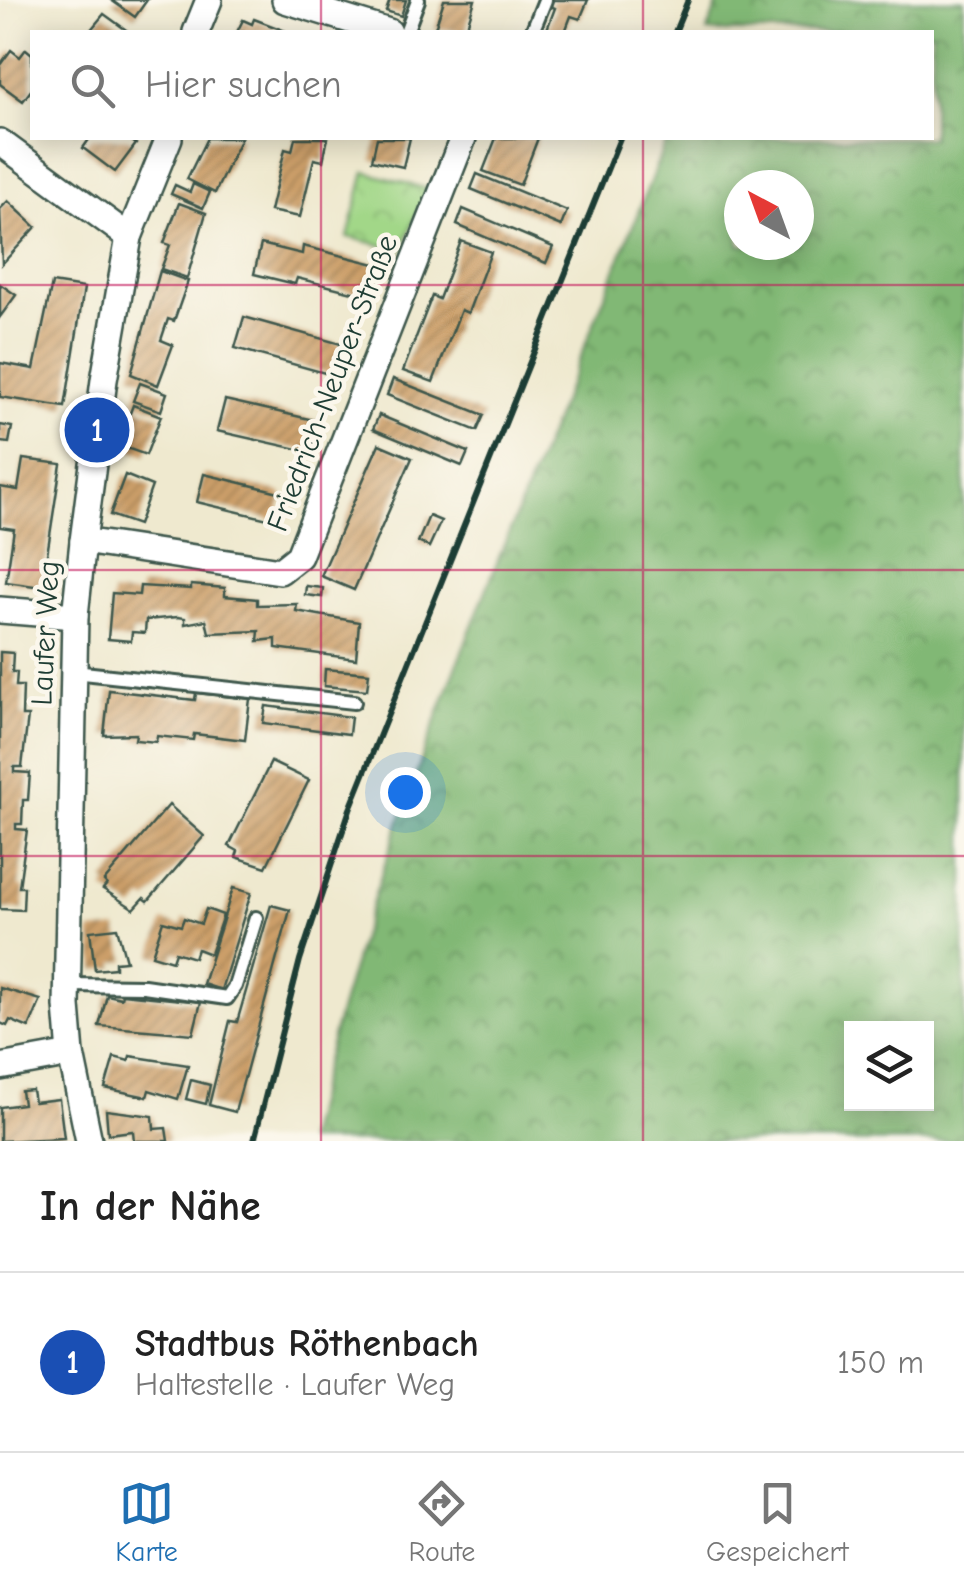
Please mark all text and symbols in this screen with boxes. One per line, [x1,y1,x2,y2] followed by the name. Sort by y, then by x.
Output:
[30,30,934,140] search box
[65,58,120,113] icon: search
[145,63,342,107] text: Hier suchen
[724,170,814,260] north arrow
[260,230,405,536] street label: Friedrich-Neuper-Straße
[64,392,130,468] pin: 1
[24,560,67,706] street label: Laufer Weg
[380,767,431,818] your location
[844,1021,934,1111] map controls
[844,1021,934,1111] button: layers
[40,1182,261,1231] text: In der Nähe
[135,1322,479,1366] text: Stadtbus Röthenbach
[66,1344,79,1381] text: 1
[837,1344,924,1381] text: 150 m
[135,1366,455,1403] text: Haltestelle · Laufer Weg
[115,1476,178,1568] tab: Karte
[409,1476,475,1568] tab: Route
[706,1476,849,1568] tab: Gespeichert

